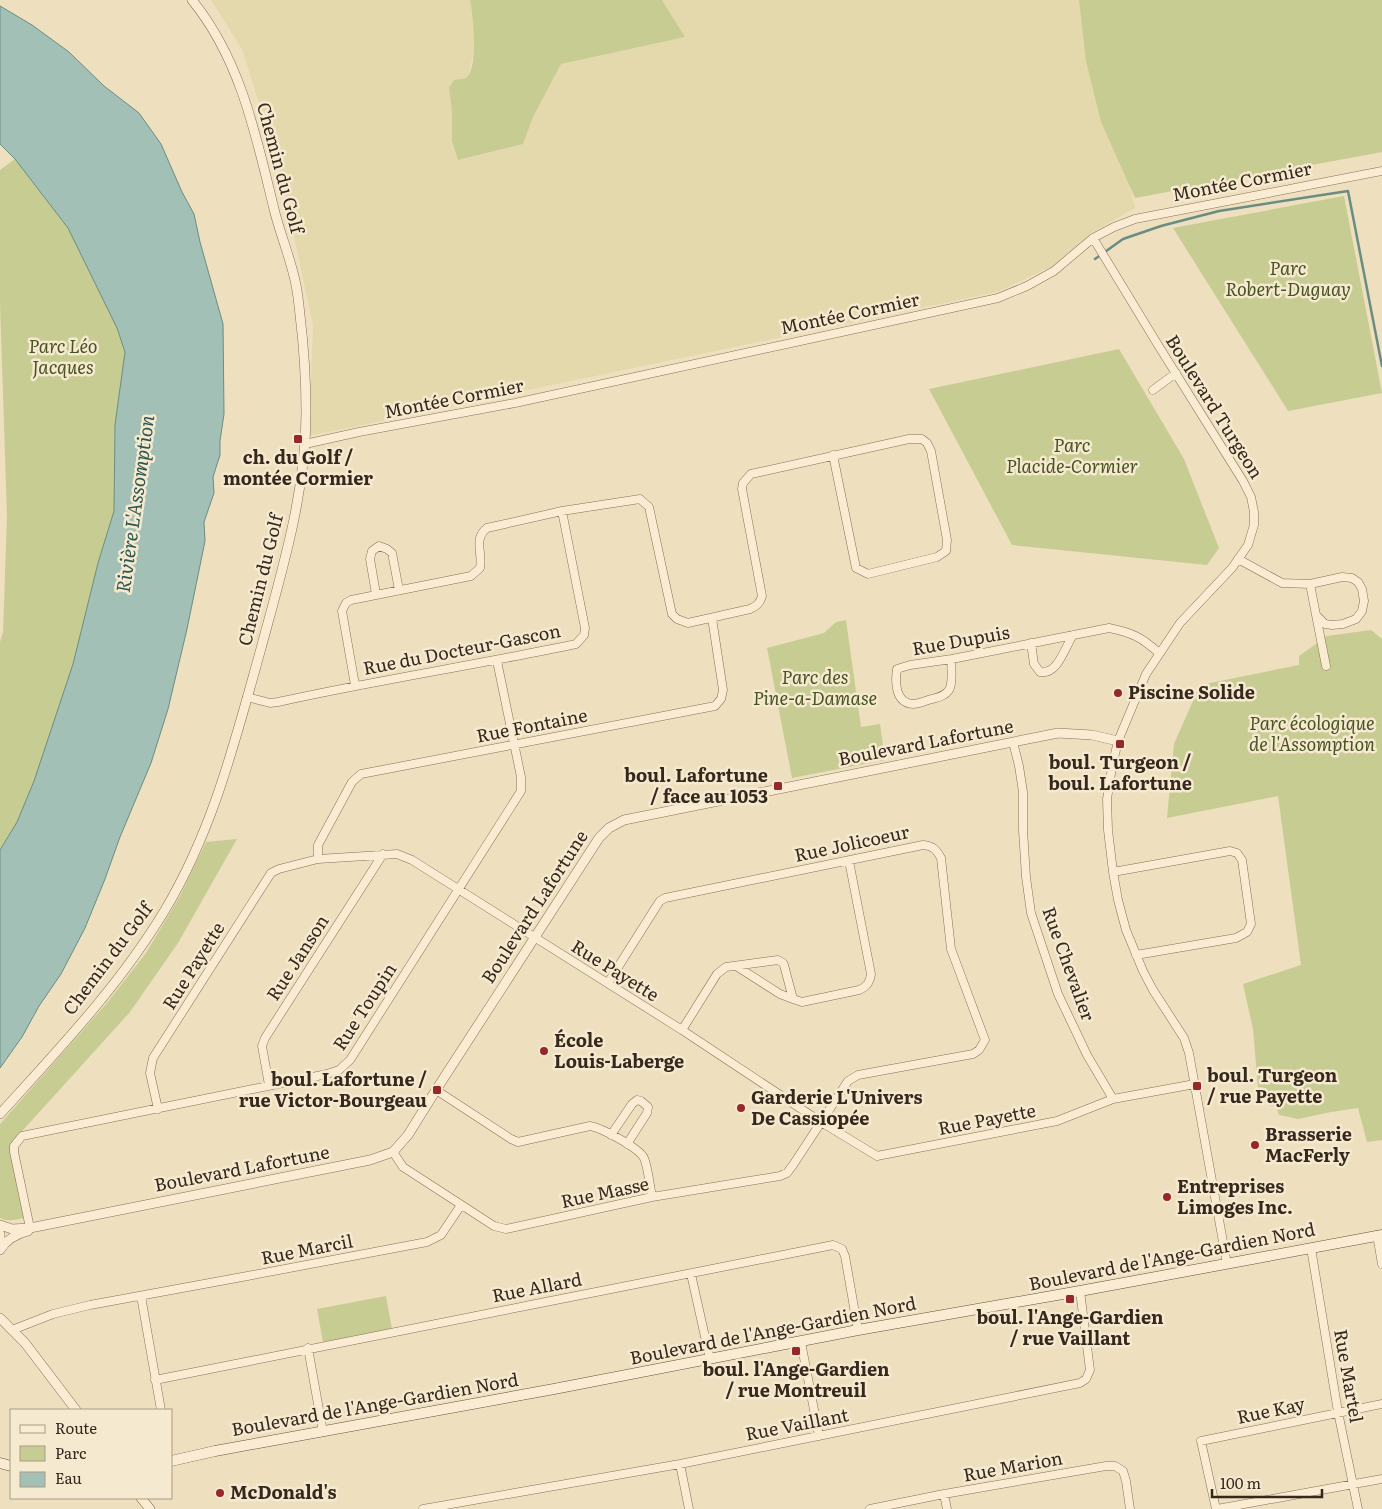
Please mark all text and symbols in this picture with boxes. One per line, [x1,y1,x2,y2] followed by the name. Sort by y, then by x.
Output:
[251,99,312,238] street label: Chemin du Golf
[1170,154,1314,207] street label: Montée Cormier
[1225,254,1351,302] park label: Parc Robert-Duguay
[778,285,922,340] street label: Montée Cormier
[1160,329,1271,484] street label: Boulevard Turgeon
[28,332,98,380] park label: Parc Léo Jacques
[382,371,526,424] street label: Montée Cormier
[108,413,160,594] water label: Rivière L'Assomption
[1006,431,1138,479] park label: Parc Placide-Cormier
[292,433,304,445] marker: ch. du Golf / montée Cormier
[223,443,373,491] place label: ch. du Golf / montée Cormier
[230,509,289,648] street label: Chemin du Golf
[361,616,563,681] street label: Rue du Docteur-Gascon
[910,618,1012,661] street label: Rue Dupuis
[753,663,877,711] park label: Parc des Pine-a-Damase
[1128,678,1255,705] place label: Piscine Solide
[1112,687,1124,699] marker: Piscine Solide
[474,701,590,749] street label: Rue Fontaine
[1249,709,1375,757] park label: Parc écologique de l'Assomption
[836,711,1016,772] street label: Boulevard Lafortune
[1114,738,1126,750] marker: boul. Turgeon / boul. Lafortune
[1048,748,1192,796] place label: boul. Turgeon / boul. Lafortune
[624,761,768,809] place label: boul. Lafortune / face au 1053
[772,780,784,792] marker: boul. Lafortune / face au 1053
[792,817,912,868] street label: Rue Jolicoeur
[474,824,594,988] street label: Boulevard Lafortune
[55,894,159,1020] street label: Chemin du Golf
[1036,903,1103,1025] street label: Rue Chevalier
[259,909,335,1005] street label: Rue Janson
[155,916,230,1014] street label: Rue Payette
[567,932,665,1007] street label: Rue Payette
[325,957,402,1055] street label: Rue Toupin
[554,1026,684,1074] place label: École Louis-Laberge
[538,1045,550,1057] marker: École Louis-Laberge
[1207,1061,1338,1109] place label: boul. Turgeon / rue Payette
[239,1065,427,1113] place label: boul. Lafortune / rue Victor-Bourgeau
[1191,1080,1203,1092] marker: boul. Turgeon / rue Payette
[751,1083,922,1131] place label: Garderie L'Univers De Cassiopée
[431,1084,443,1096] marker: boul. Lafortune / rue Victor-Bourgeau
[936,1096,1038,1141] street label: Rue Payette
[735,1102,747,1114] marker: Garderie L'Univers De Cassiopée
[1265,1120,1352,1168] place label: Brasserie MacFerly
[152,1137,332,1198] street label: Boulevard Lafortune
[1249,1139,1261,1151] marker: Brasserie MacFerly
[558,1169,651,1214] street label: Rue Masse
[1177,1172,1293,1220] place label: Entreprises Limoges Inc.
[1161,1191,1173,1203] marker: Entreprises Limoges Inc.
[1026,1215,1317,1297] street label: Boulevard de l'Ange-Gardien Nord
[258,1226,355,1271] street label: Rue Marcil
[490,1265,584,1308] street label: Rue Allard
[627,1289,918,1371] street label: Boulevard de l'Ange-Gardien Nord
[1064,1293,1076,1305] marker: boul. l'Ange-Gardien / rue Vaillant
[976,1303,1164,1351] place label: boul. l'Ange-Gardien / rue Vaillant
[1328,1327,1371,1425] street label: Rue Martel
[790,1345,802,1357] marker: boul. l'Ange-Gardien / rue Montreuil
[702,1355,890,1403] place label: boul. l'Ange-Gardien / rue Montreuil
[229,1365,520,1442] street label: Boulevard de l'Ange-Gardien Nord
[1234,1389,1308,1430] street label: Rue Kay
[743,1400,851,1447] street label: Rue Vaillant
[10,1409,172,1499] legend
[55,1416,97,1439] text: Route
[55,1441,87,1464] text: Parc
[961,1443,1065,1488] street label: Rue Marion
[55,1466,82,1489] text: Eau
[1212,1466,1322,1498] scale bar
[1220,1471,1261,1494] text: 100 m
[230,1478,336,1505] place label: McDonald's
[214,1487,226,1499] marker: McDonald's

